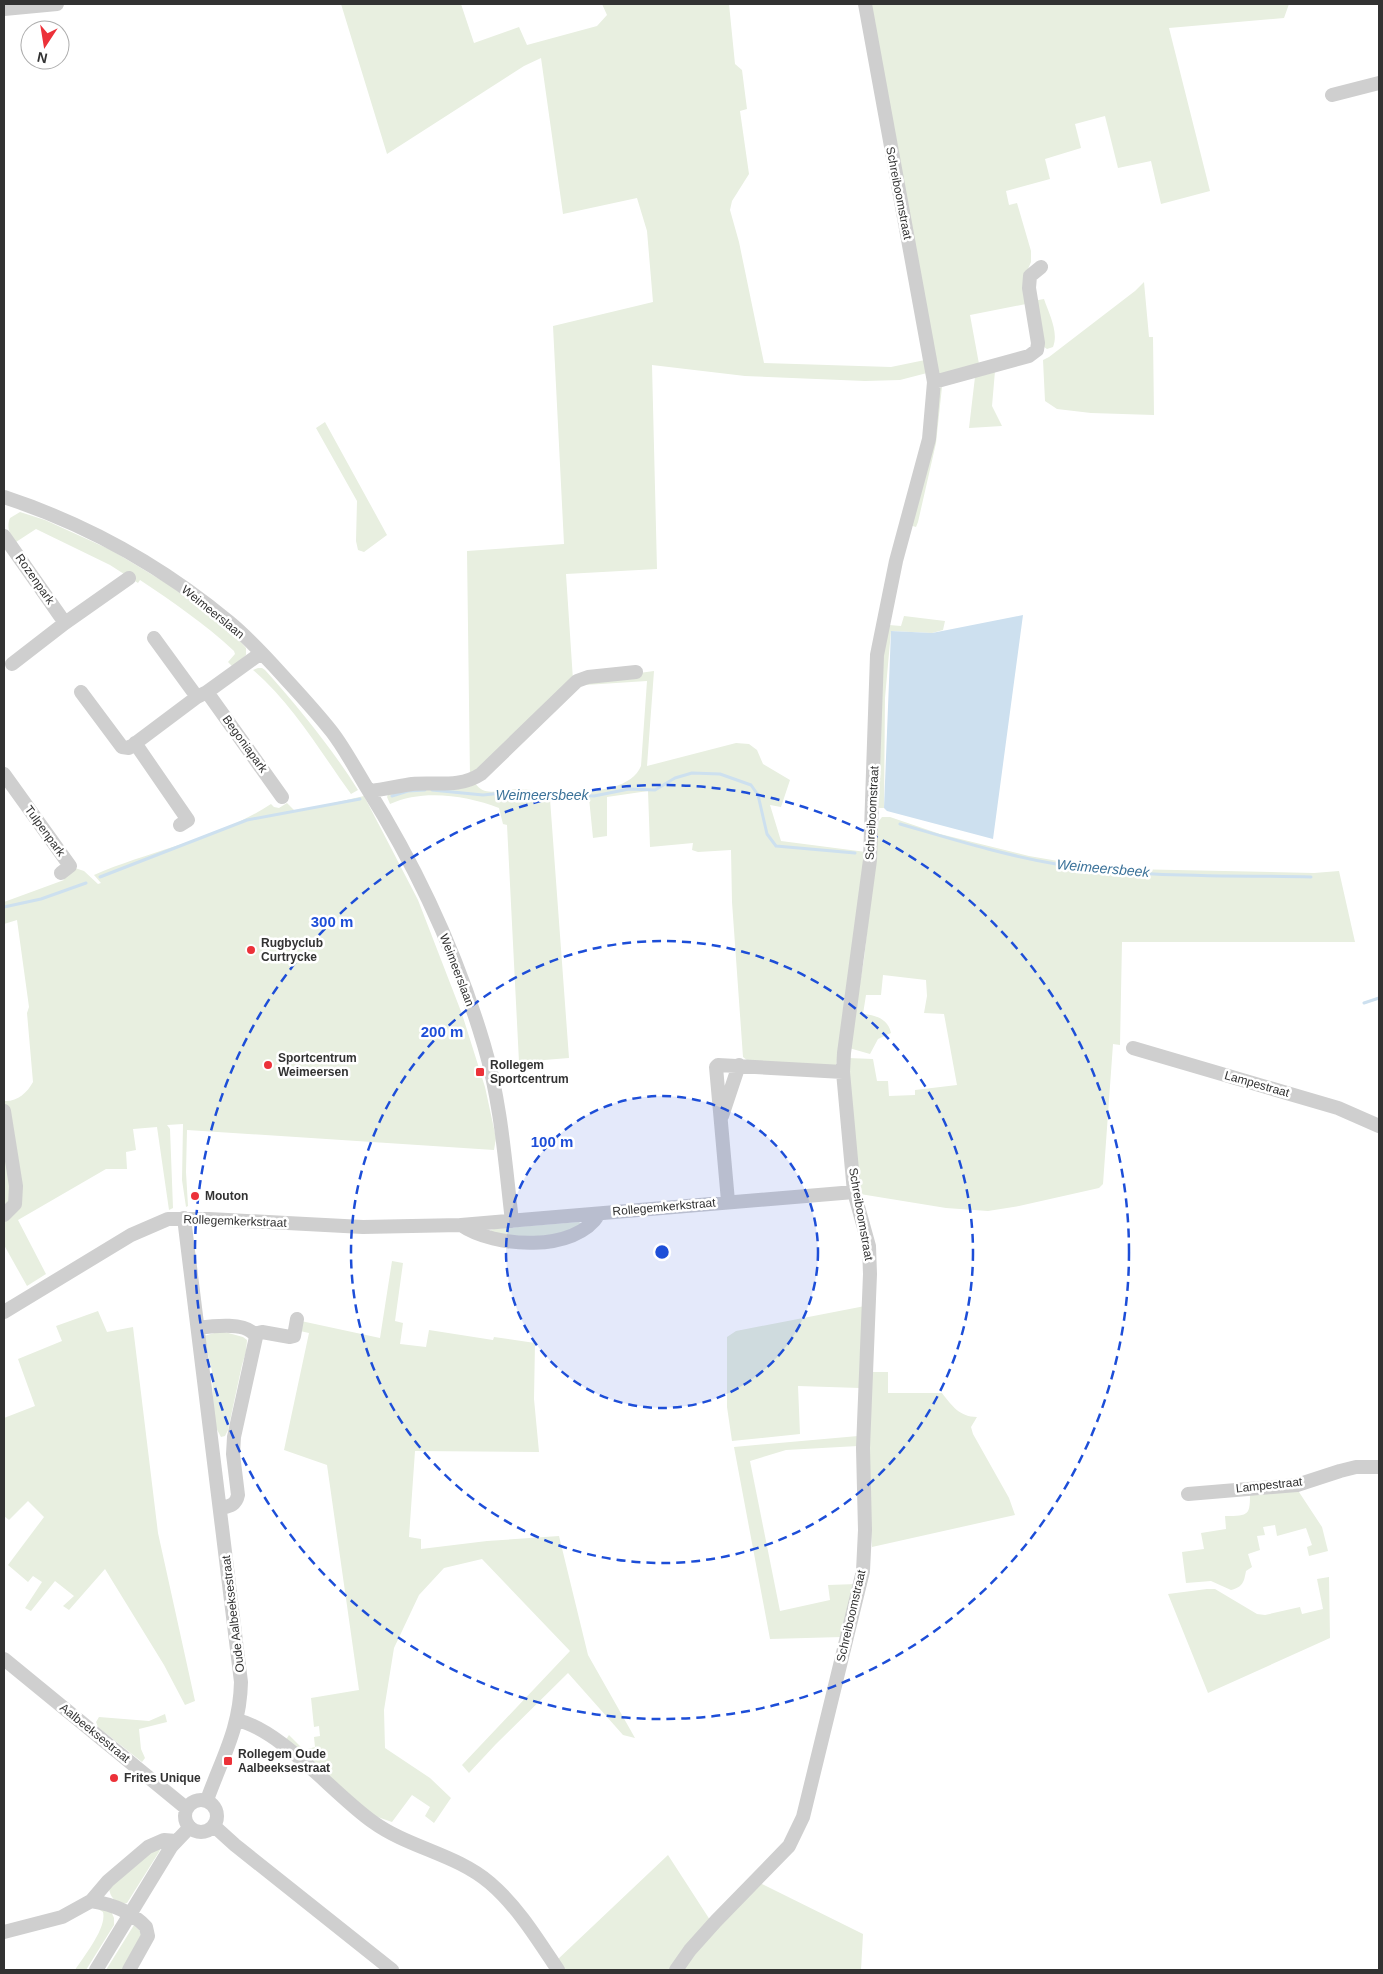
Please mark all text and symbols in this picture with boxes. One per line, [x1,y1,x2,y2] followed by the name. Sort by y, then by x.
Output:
[20,20,70,70] north arrow
[36,49,49,67] text: N
[883,146,915,241] street label: Schreiboomstraat
[13,551,58,608] street label: Rozenpark
[179,582,247,642] street label: Weimeerslaan
[220,713,271,776] street label: Begoniapark
[863,765,881,860] street label: Schreiboomstraat
[495,787,590,803] water label: Weimeersbeek
[22,803,69,860] street label: Tulpenpark
[1056,856,1151,880] water label: Weimeersbeek
[311,913,353,930] text: 300 m
[437,932,477,1008] street label: Weimeerslaan
[261,936,323,964] place label: Rugbyclub Curtrycke
[245,944,257,956] marker: Rugbyclub Curtrycke
[421,1023,463,1040] text: 200 m
[278,1051,357,1079] place label: Sportcentrum Weimeersen
[490,1058,569,1086] place label: Rollegem Sportcentrum
[262,1059,274,1071] marker: Sportcentrum Weimeersen
[474,1066,486,1078] marker: Rollegem Sportcentrum
[1223,1068,1292,1100] street label: Lampestraat
[531,1133,573,1150] text: 100 m
[846,1166,876,1262] street label: Schreiboomstraat
[205,1189,248,1203] place label: Mouton
[189,1190,201,1202] marker: Mouton
[612,1195,717,1218] street label: Rollegemkerkstraat
[183,1212,288,1230] street label: Rollegemkerkstraat
[653,1243,671,1261] centre of rings
[1235,1474,1304,1495] street label: Lampestraat
[219,1554,247,1673] street label: Oude Aalbeeksestraat
[834,1568,869,1663] street label: Schreiboomstraat
[57,1700,133,1766] street label: Aalbeeksestraat
[238,1747,330,1775] place label: Rollegem Oude Aalbeeksestraat
[222,1755,234,1767] marker: Rollegem Oude Aalbeeksestraat
[124,1771,201,1785] place label: Frites Unique
[108,1772,120,1784] marker: Frites Unique

